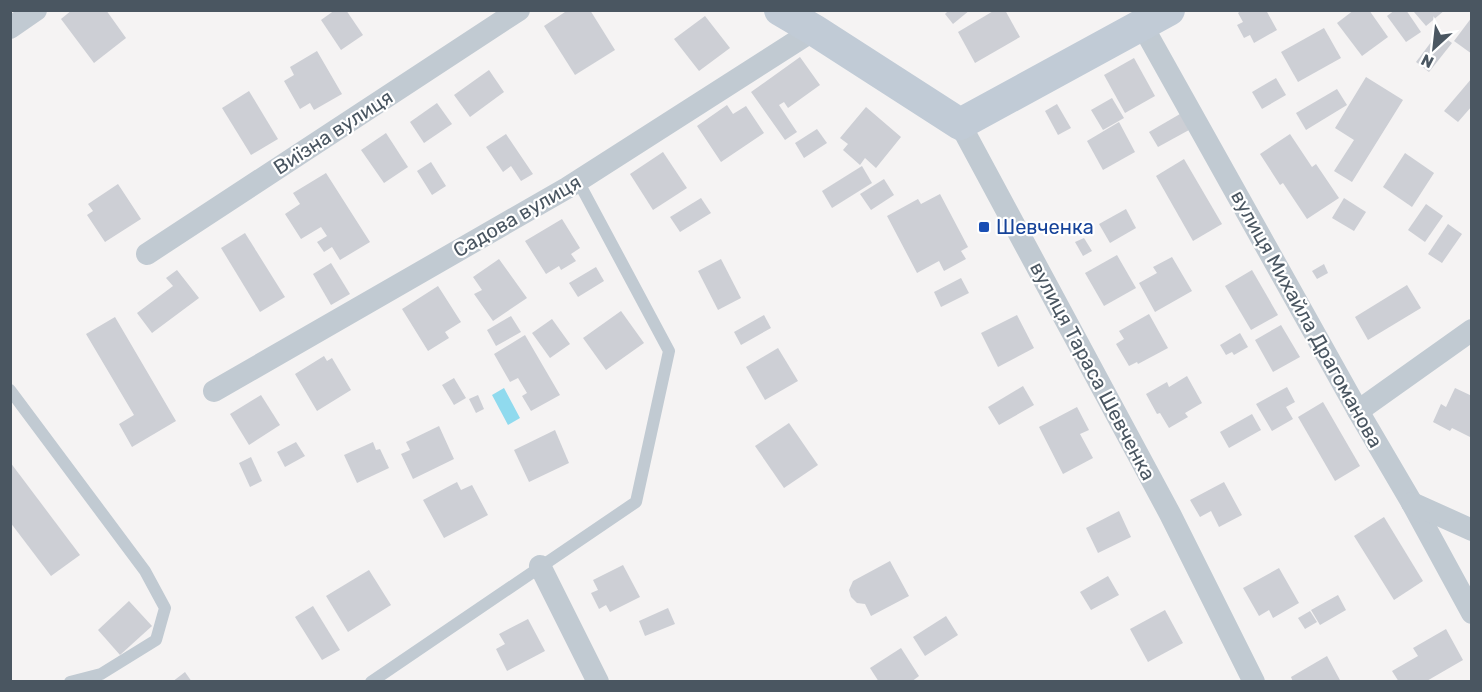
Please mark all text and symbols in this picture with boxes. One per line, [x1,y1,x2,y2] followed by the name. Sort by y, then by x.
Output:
[1404,18,1464,78] north arrow
[1418,50,1437,72] text: N
[269,85,397,179] street label: Виїзна вулиця
[449,170,585,262] street label: Садова вулиця
[1226,186,1388,452] street label: вулиця Михайла Драгоманова
[996,215,1094,239] place label: Шевченка
[977,220,991,234] marker: Шевченка
[1025,258,1161,484] street label: вулиця Тараса Шевченка

